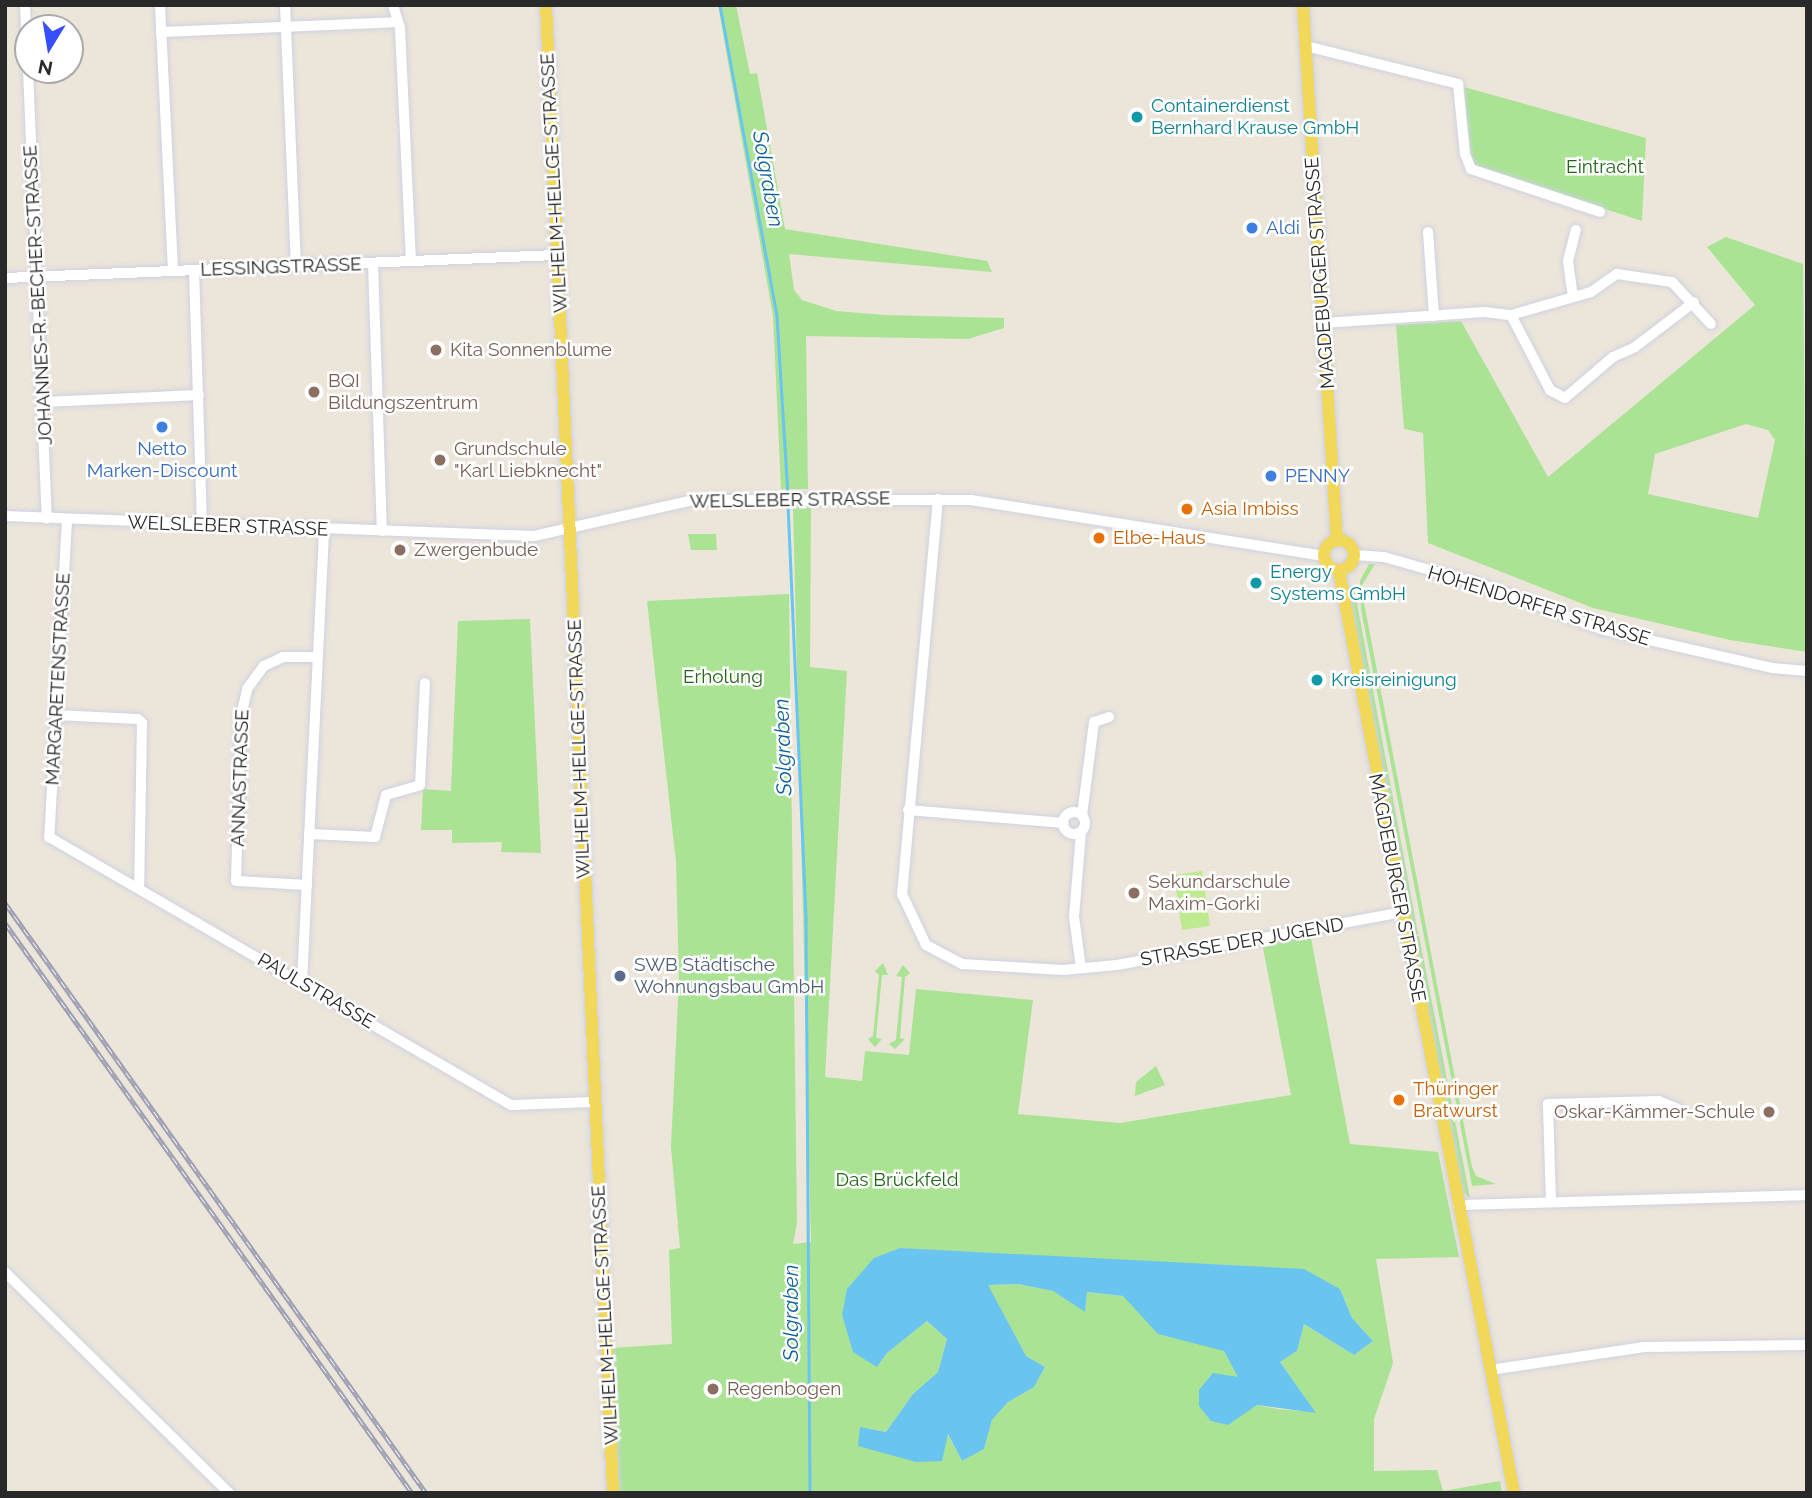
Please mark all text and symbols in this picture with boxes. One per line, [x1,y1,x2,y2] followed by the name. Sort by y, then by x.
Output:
[14,14,84,84] north arrow
[536,53,572,313] street label: WILHELM-HELLGE-STRASSE
[36,55,55,80] text: N
[1151,95,1359,139] place label: Containerdienst Bernhard Krause GmbH
[1129,109,1145,125] marker: Containerdienst Bernhard Krause GmbH
[747,129,789,229] water label: Solgraben
[19,144,57,446] street label: JOHANNES-R.-BECHER-STRASSE
[1301,156,1339,390] street label: MAGDEBURGER STRASSE
[1566,156,1644,178] park label: Eintracht
[1266,217,1300,239] place label: Aldi
[1244,220,1260,236] marker: Aldi
[200,253,362,281] street label: LESSINGSTRASSE
[450,339,612,361] place label: Kita Sonnenblume
[428,342,444,358] marker: Kita Sonnenblume
[328,370,478,414] place label: BQI Bildungszentrum
[306,384,322,400] marker: BQI Bildungszentrum
[154,419,170,435] marker: Netto Marken-Discount
[87,438,237,482] place label: Netto Marken-Discount
[454,438,603,482] place label: Grundschule "Karl Liebknecht"
[432,452,448,468] marker: Grundschule "Karl Liebknecht"
[1285,465,1350,487] place label: PENNY
[1263,468,1279,484] marker: PENNY
[689,487,891,513] street label: WELSLEBER STRASSE
[1201,498,1299,520] place label: Asia Imbiss
[1179,501,1195,517] marker: Asia Imbiss
[127,511,329,541] street label: WELSLEBER STRASSE
[1113,527,1205,549] place label: Elbe-Haus
[1091,530,1107,546] marker: Elbe-Haus
[414,539,538,561] place label: Zwergenbude
[392,542,408,558] marker: Zwergenbude
[1270,561,1406,605] place label: Energy Systems GmbH
[1425,561,1653,651] street label: HOHENDORFER STRASSE
[41,572,75,786] street label: MARGARETENSTRASSE
[1248,575,1264,591] marker: Energy Systems GmbH
[563,619,595,879] street label: WILHELM-HELLGE-STRASSE
[683,666,763,688] park label: Erholung
[1331,669,1457,691] place label: Kreisreinigung
[1309,672,1325,688] marker: Kreisreinigung
[769,698,797,796] water label: Solgraben
[226,709,254,847] street label: ANNASTRASSE
[1364,772,1430,1004] street label: MAGDEBURGER STRASSE
[1148,871,1290,915] place label: Sekundarschule Maxim-Gorki
[1126,885,1142,901] marker: Sekundarschule Maxim-Gorki
[1138,913,1346,971] street label: STRASSE DER JUGEND
[253,948,379,1034] street label: PAULSTRASSE
[634,954,824,998] place label: SWB Städtische Wohnungsbau GmbH
[612,968,628,984] marker: SWB Städtische Wohnungsbau GmbH
[1413,1078,1498,1122] place label: Thüringer Bratwurst
[1391,1092,1407,1108] marker: Thüringer Bratwurst
[1554,1101,1755,1123] place label: Oskar-Kämmer-Schule
[1761,1104,1777,1120] marker: Oskar-Kämmer-Schule
[835,1169,959,1191] park label: Das Brückfeld
[587,1185,623,1445] street label: WILHELM-HELLGE-STRASSE
[778,1264,804,1362] water label: Solgraben
[727,1378,841,1400] place label: Regenbogen
[705,1381,721,1397] marker: Regenbogen

